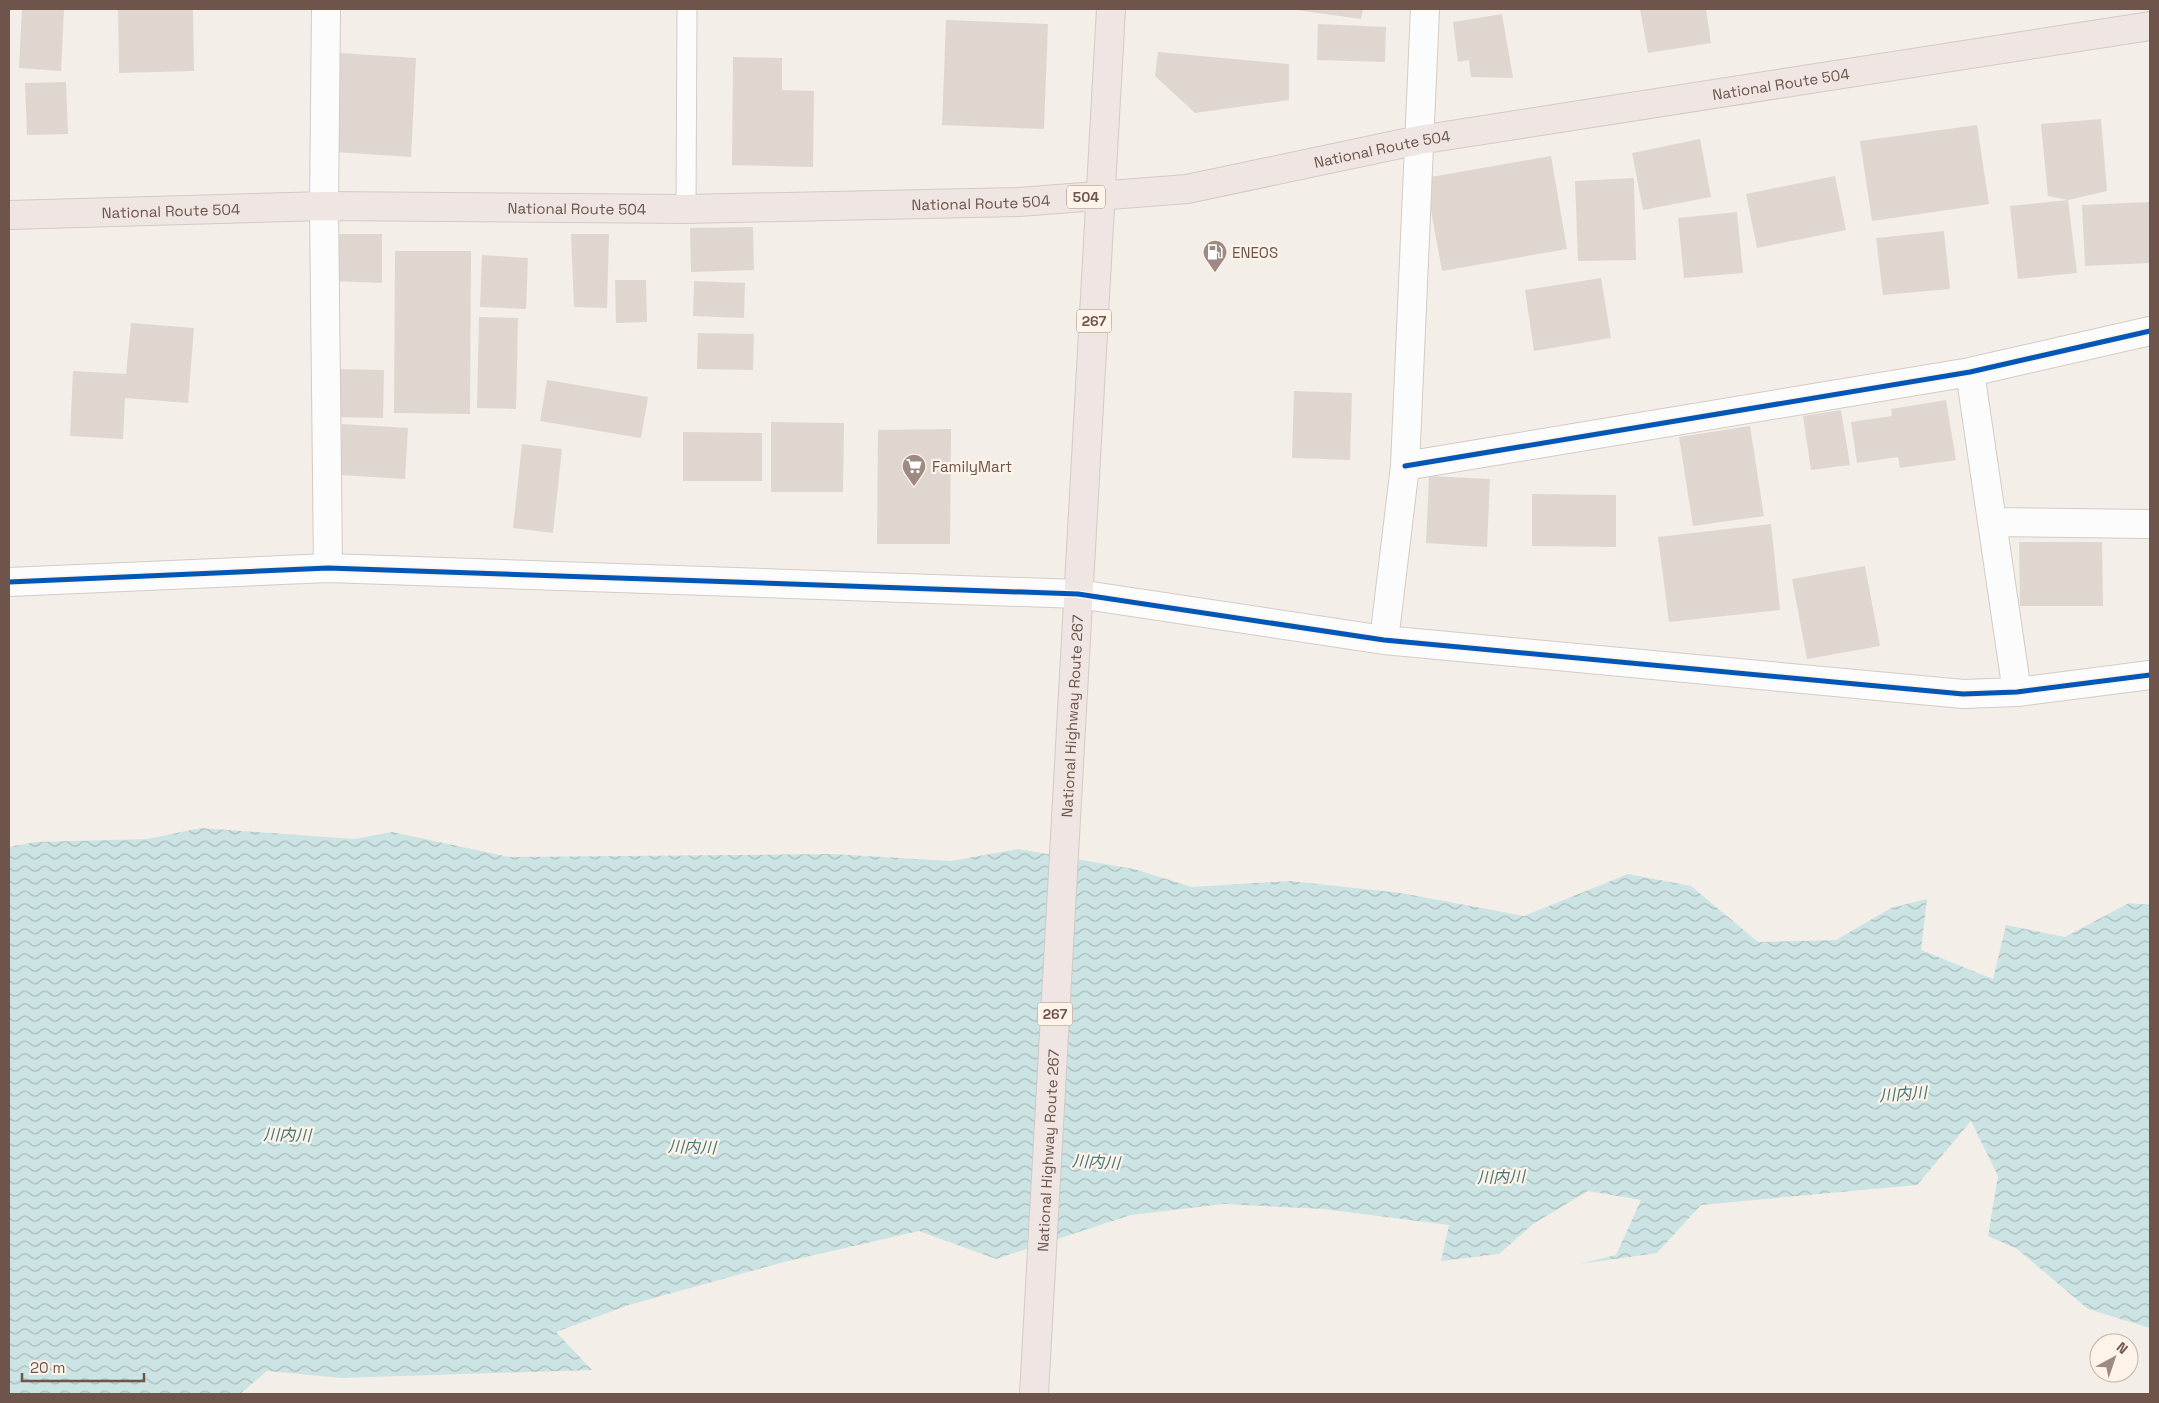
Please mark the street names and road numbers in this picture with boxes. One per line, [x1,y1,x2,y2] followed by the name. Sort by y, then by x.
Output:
[1711,64,1851,104] street label: National Route 504
[1312,126,1452,171] street label: National Route 504
[1067,186,1105,208] road number: 504
[911,190,1051,214] street label: National Route 504
[507,198,646,218] street label: National Route 504
[101,199,241,222] street label: National Route 504
[1076,310,1112,332] road number: 267
[1057,614,1087,818] street label: National Highway Route 267
[1038,1002,1072,1026] road number: 267
[1032,1049,1063,1252] street label: National Highway Route 267

